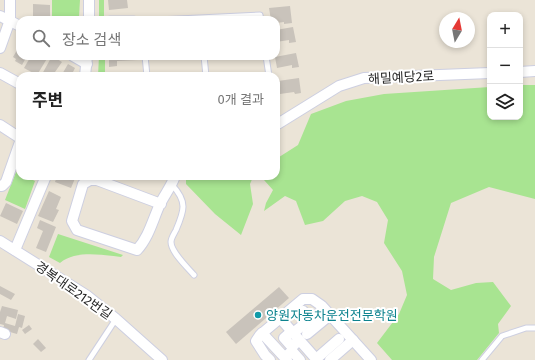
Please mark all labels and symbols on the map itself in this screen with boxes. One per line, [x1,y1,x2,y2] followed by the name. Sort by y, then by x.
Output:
[439,12,475,48] north arrow
[368,68,435,87] street label: 해밀예당2로
[33,258,115,322] street label: 경복대로212번길
[266,308,398,323] place label: 양원자동차운전전문학원
[253,310,263,320] marker: 양원자동차운전전문학원

